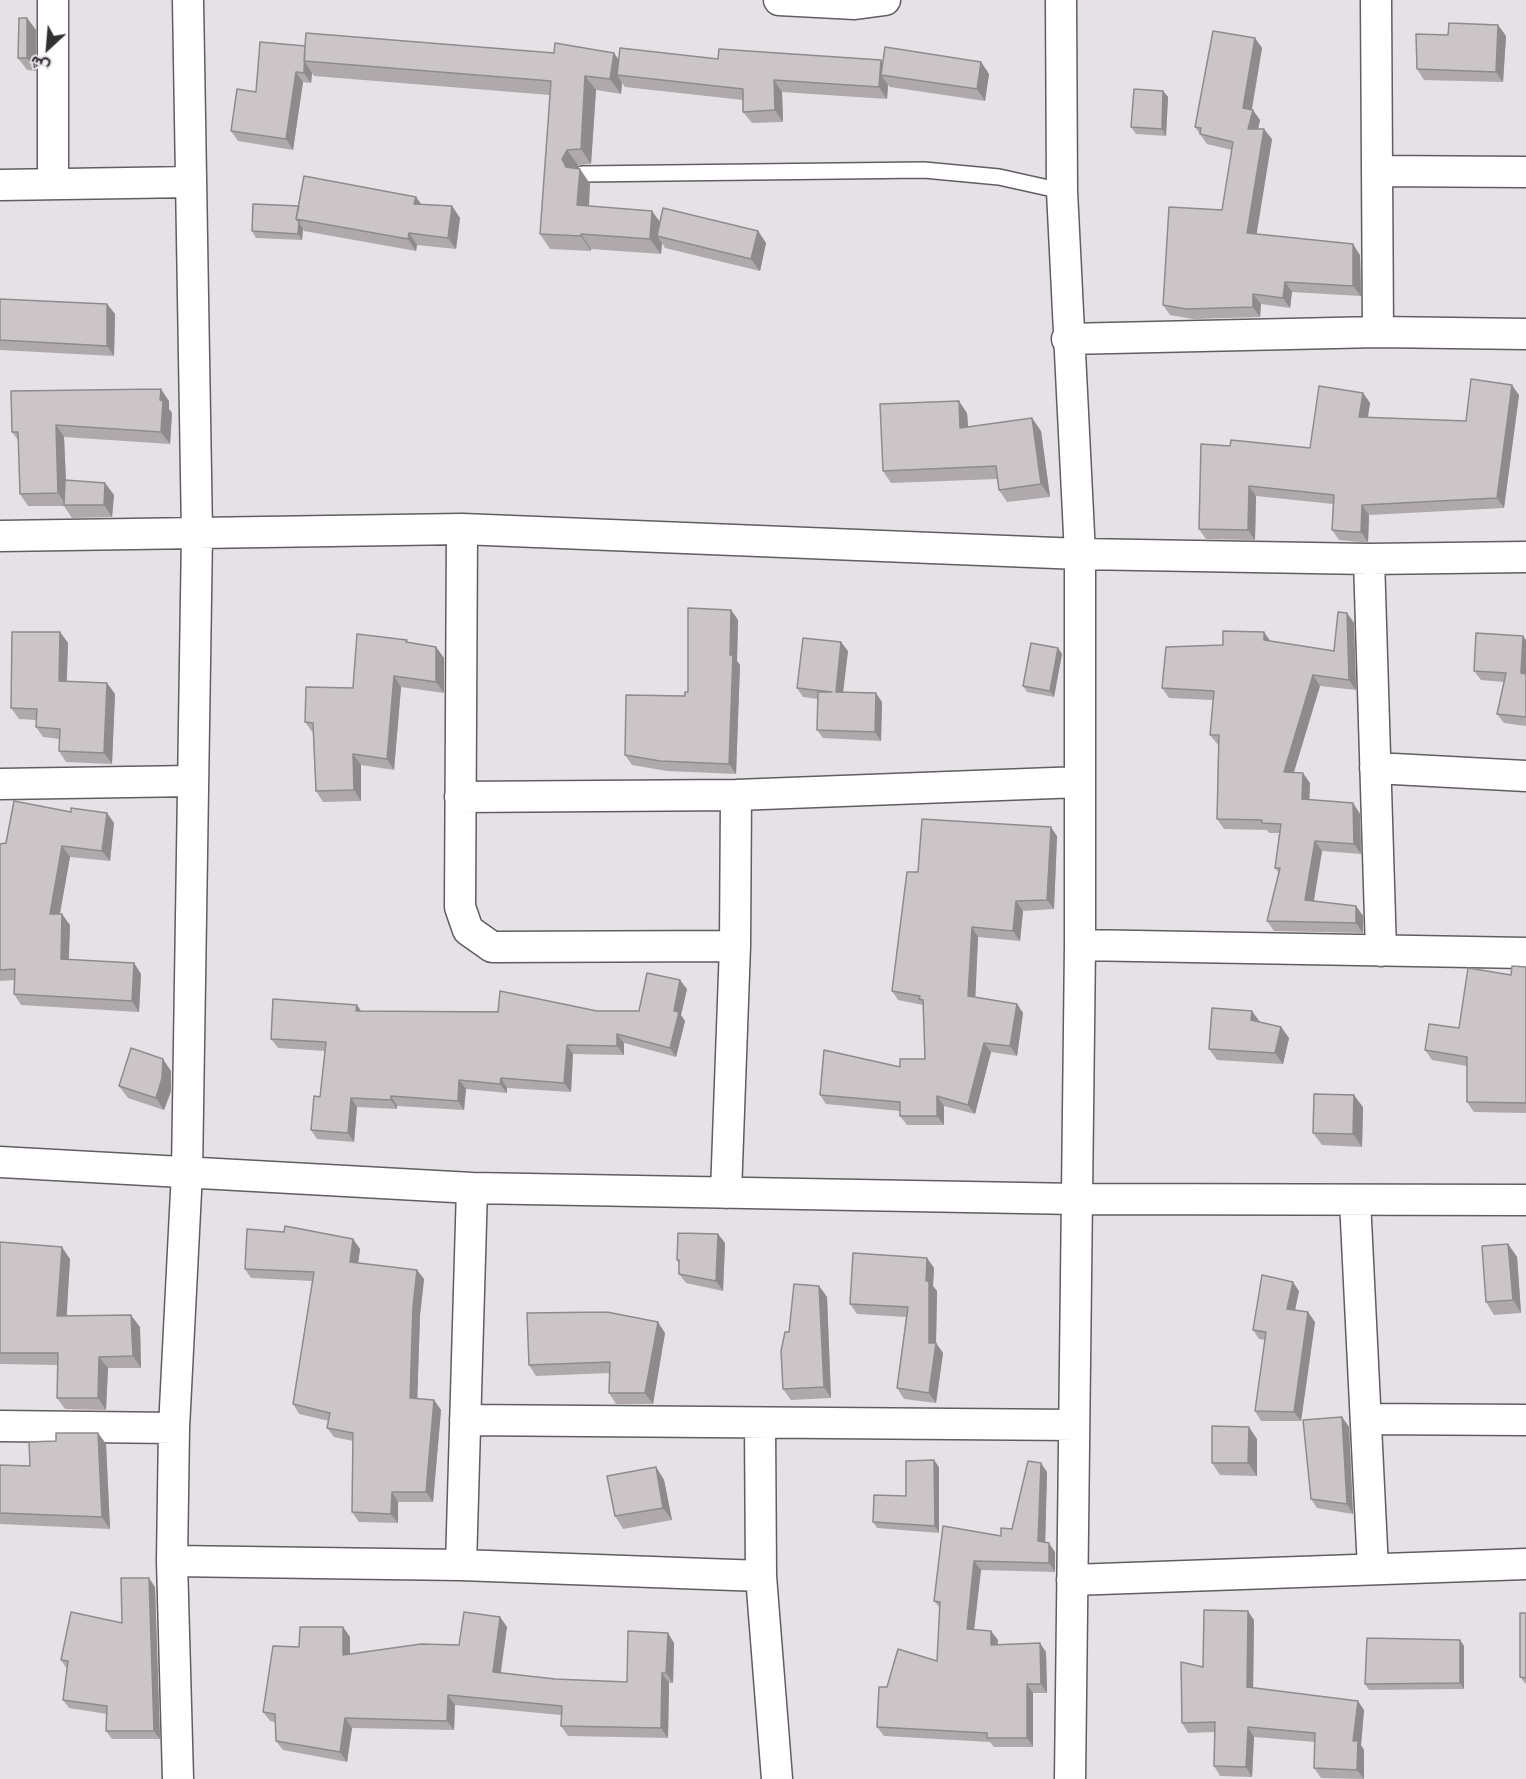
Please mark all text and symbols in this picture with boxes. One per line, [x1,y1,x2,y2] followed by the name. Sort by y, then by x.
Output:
[18,18,78,78] north arrow
[28,53,52,76] text: ش

